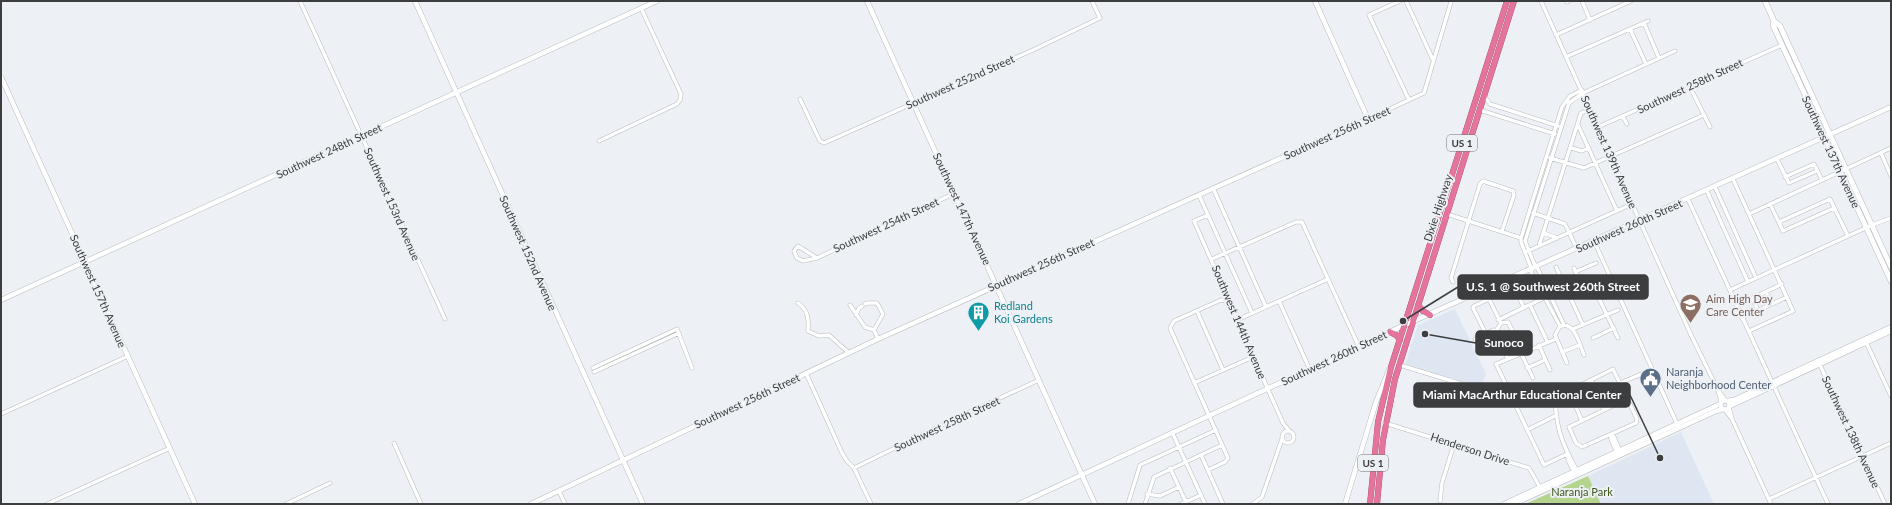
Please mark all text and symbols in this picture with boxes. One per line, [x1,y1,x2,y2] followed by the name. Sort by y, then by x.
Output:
[903,52,1016,111] street label: Southwest 252nd Street
[1635,55,1745,116] street label: Southwest 258th Street
[1579,93,1640,210] street label: Southwest 139th Avenue
[1800,94,1863,210] street label: Southwest 137th Avenue
[1282,103,1392,162] street label: Southwest 256th Street
[274,120,384,181] street label: Southwest 248th Street
[1447,135,1477,151] road number: US 1
[362,145,423,262] street label: Southwest 153rd Avenue
[931,151,994,267] street label: Southwest 147th Avenue
[1421,172,1455,243] street label: Dixie Highway
[497,193,560,313] street label: Southwest 152nd Avenue
[831,194,941,255] street label: Southwest 254th Street
[1574,196,1684,255] street label: Southwest 260th Street
[68,232,129,349] street label: Southwest 157th Avenue
[986,235,1096,294] street label: Southwest 256th Street
[1210,263,1269,381] street label: Southwest 144th Avenue
[1458,275,1648,299] callout: U.S. 1 @ Southwest 260th Street
[1466,279,1641,294] text: U.S. 1 @ Southwest 260th Street
[1677,292,1703,325] school or university icon: Aim High Day Care Center
[1706,292,1773,318] place label: Aim High Day Care Center
[966,299,992,332] building icon: Redland Koi Gardens
[994,299,1053,325] place label: Redland Koi Gardens
[1279,327,1389,388] street label: Southwest 260th Street
[1476,331,1532,355] callout: Sunoco
[1484,335,1524,350] text: Sunoco
[1637,365,1663,398] public building icon: Naranja Neighborhood Center
[1666,365,1771,391] place label: Naranja Neighborhood Center
[692,370,802,431] street label: Southwest 256th Street
[1820,374,1883,490] street label: Southwest 138th Avenue
[1414,383,1630,407] callout: Miami MacArthur Educational Center
[1422,387,1622,402] text: Miami MacArthur Educational Center
[892,393,1002,454] street label: Southwest 258th Street
[1429,430,1511,467] street label: Henderson Drive
[1358,455,1388,471] road number: US 1
[1551,485,1613,498] park label: Naranja Park

